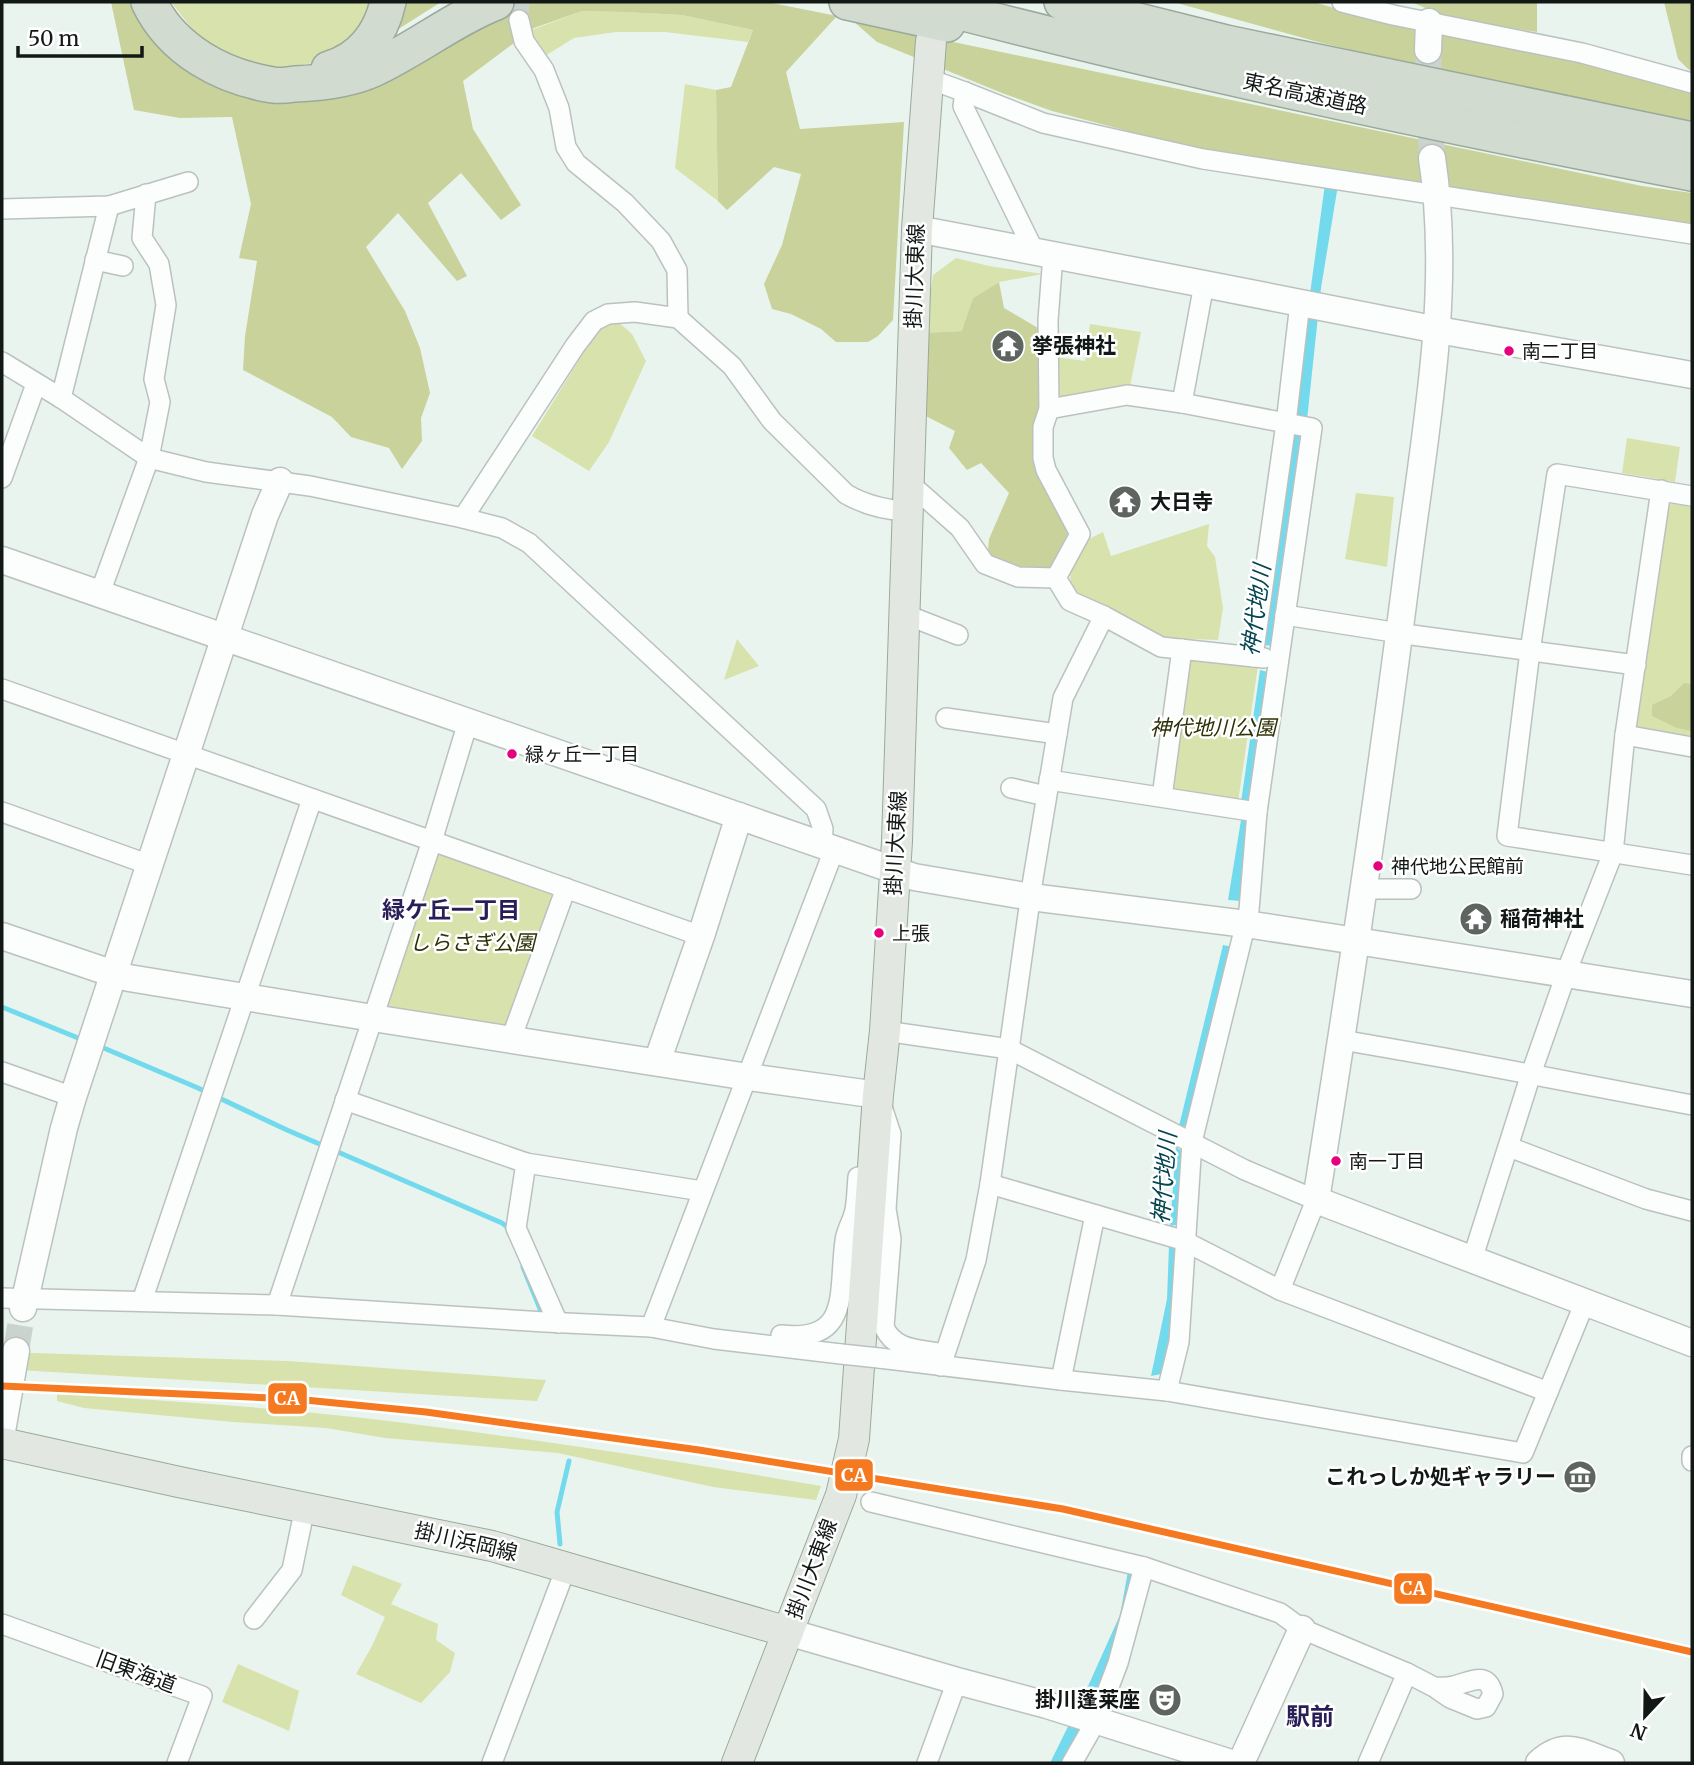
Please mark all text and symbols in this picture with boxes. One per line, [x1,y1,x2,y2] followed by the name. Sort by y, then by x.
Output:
[18,14,142,58] scale bar
[28,25,79,52] text: 50 m
[1241,67,1370,120] street label: 東名高速道路
[899,223,930,329] street label: 掛川大東線
[989,327,1027,365] temple icon: 挙張神社
[1032,332,1116,359] place label: 挙張神社
[1522,339,1598,363] place label: 南二丁目
[1502,344,1516,358] marker: 南二丁目
[1106,483,1144,521] temple icon: 大日寺
[1150,488,1213,515] place label: 大日寺
[1235,559,1277,658] water label: 神代地川
[1150,714,1279,741] park label: 神代地川公園
[525,742,639,766] place label: 緑ヶ丘一丁目
[505,747,519,761] marker: 緑ヶ丘一丁目
[879,790,912,896] street label: 掛川大東線
[1391,854,1524,878] place label: 神代地公民館前
[1371,859,1385,873] marker: 神代地公民館前
[382,895,520,924] district label: 緑ケ丘一丁目
[1457,900,1495,938] temple icon: 稲荷神社
[1500,905,1584,932] place label: 稲荷神社
[892,921,930,945] place label: 上張
[872,926,886,940] marker: 上張
[409,929,538,956] park label: しらさぎ公園
[1145,1128,1182,1225] water label: 神代地川
[1349,1149,1425,1173] place label: 南一丁目
[1329,1154,1343,1168] marker: 南一丁目
[267,1382,308,1415] line badge: CA
[274,1386,301,1410] text: CA
[834,1458,874,1492] line badge: CA
[1561,1458,1599,1496] museum icon: これっしか処ギャラリー
[841,1463,868,1487] text: CA
[1325,1463,1556,1490] place label: これっしか処ギャラリー
[780,1515,843,1623] street label: 掛川大東線
[412,1517,520,1566] street label: 掛川浜岡線
[1393,1572,1433,1605] line badge: CA
[1400,1576,1427,1600] text: CA
[92,1644,180,1699] street label: 旧東海道
[1146,1681,1184,1719] theatre icon: 掛川蓬莱座
[1610,1681,1680,1751] north arrow
[1035,1686,1140,1713] place label: 掛川蓬莱座
[1286,1701,1334,1732] district label: 駅前
[1627,1718,1650,1746] text: N

